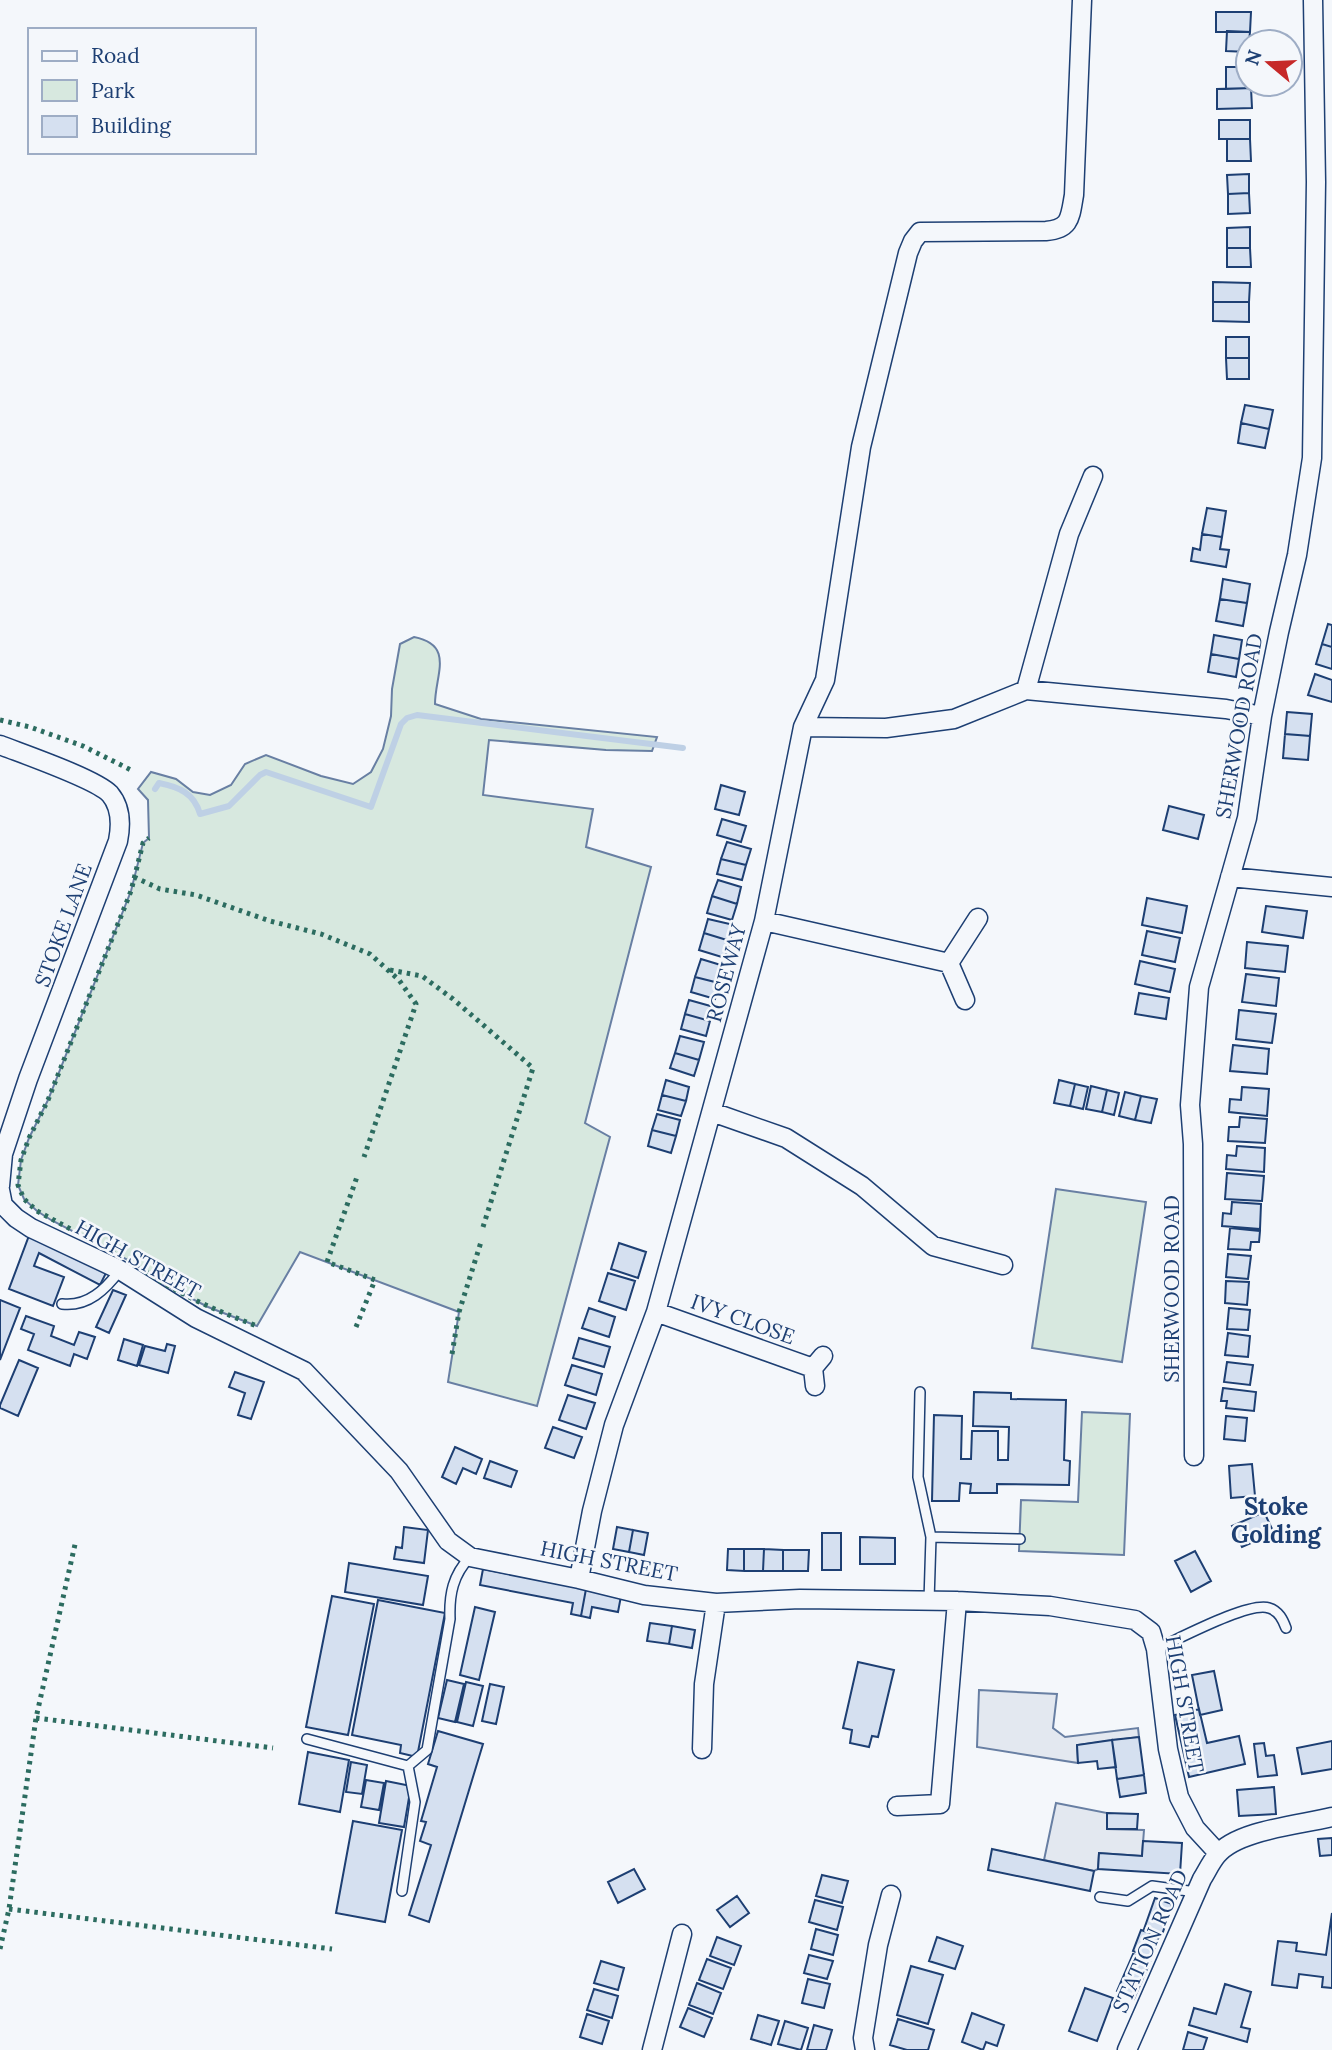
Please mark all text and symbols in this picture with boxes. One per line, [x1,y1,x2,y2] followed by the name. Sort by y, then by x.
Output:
[28,28,256,154] legend
[1234,28,1304,98] north arrow
[91,42,140,69] text: Road
[1239,46,1267,68] text: N
[91,77,135,104] text: Park
[91,112,171,139] text: Building
[1209,631,1269,821] street label: SHERWOOD ROAD
[28,860,98,990] street label: STOKE LANE
[700,920,752,1025] street label: ROSEWAY
[1158,1195,1185,1383] street label: SHERWOOD ROAD
[71,1213,205,1305] street label: HIGH STREET
[687,1288,799,1350] street label: IVY CLOSE
[1231,1491,1323,1550] district label: Stoke Golding
[538,1534,680,1588] street label: HIGH STREET
[1160,1633,1210,1775] street label: HIGH STREET
[1106,1865,1194,2017] street label: STATION ROAD

